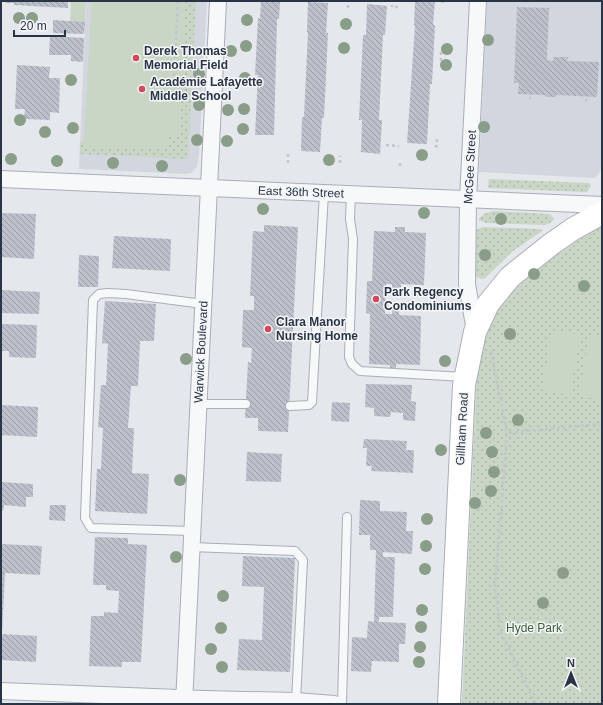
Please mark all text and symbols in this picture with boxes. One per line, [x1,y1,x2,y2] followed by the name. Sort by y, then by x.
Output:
[14,12,65,38] scale bar
[20,19,47,33] text: 20 m
[144,44,228,72] place label: Derek Thomas Memorial Field
[131,53,141,63] marker: Derek Thomas Memorial Field
[150,75,263,103] place label: Académie Lafayette Middle School
[137,84,147,94] marker: Académie Lafayette Middle School
[461,129,479,204] street label: McGee Street
[258,184,345,201] street label: East 36th Street
[384,285,472,313] place label: Park Regency Condominiums
[371,294,381,304] marker: Park Regency Condominiums
[191,301,211,403] street label: Warwick Boulevard
[276,315,358,343] place label: Clara Manor Nursing Home
[263,324,273,334] marker: Clara Manor Nursing Home
[453,392,471,466] street label: Gillham Road
[506,621,563,635] park label: Hyde Park
[551,653,591,693] north arrow
[567,657,575,669] text: N

